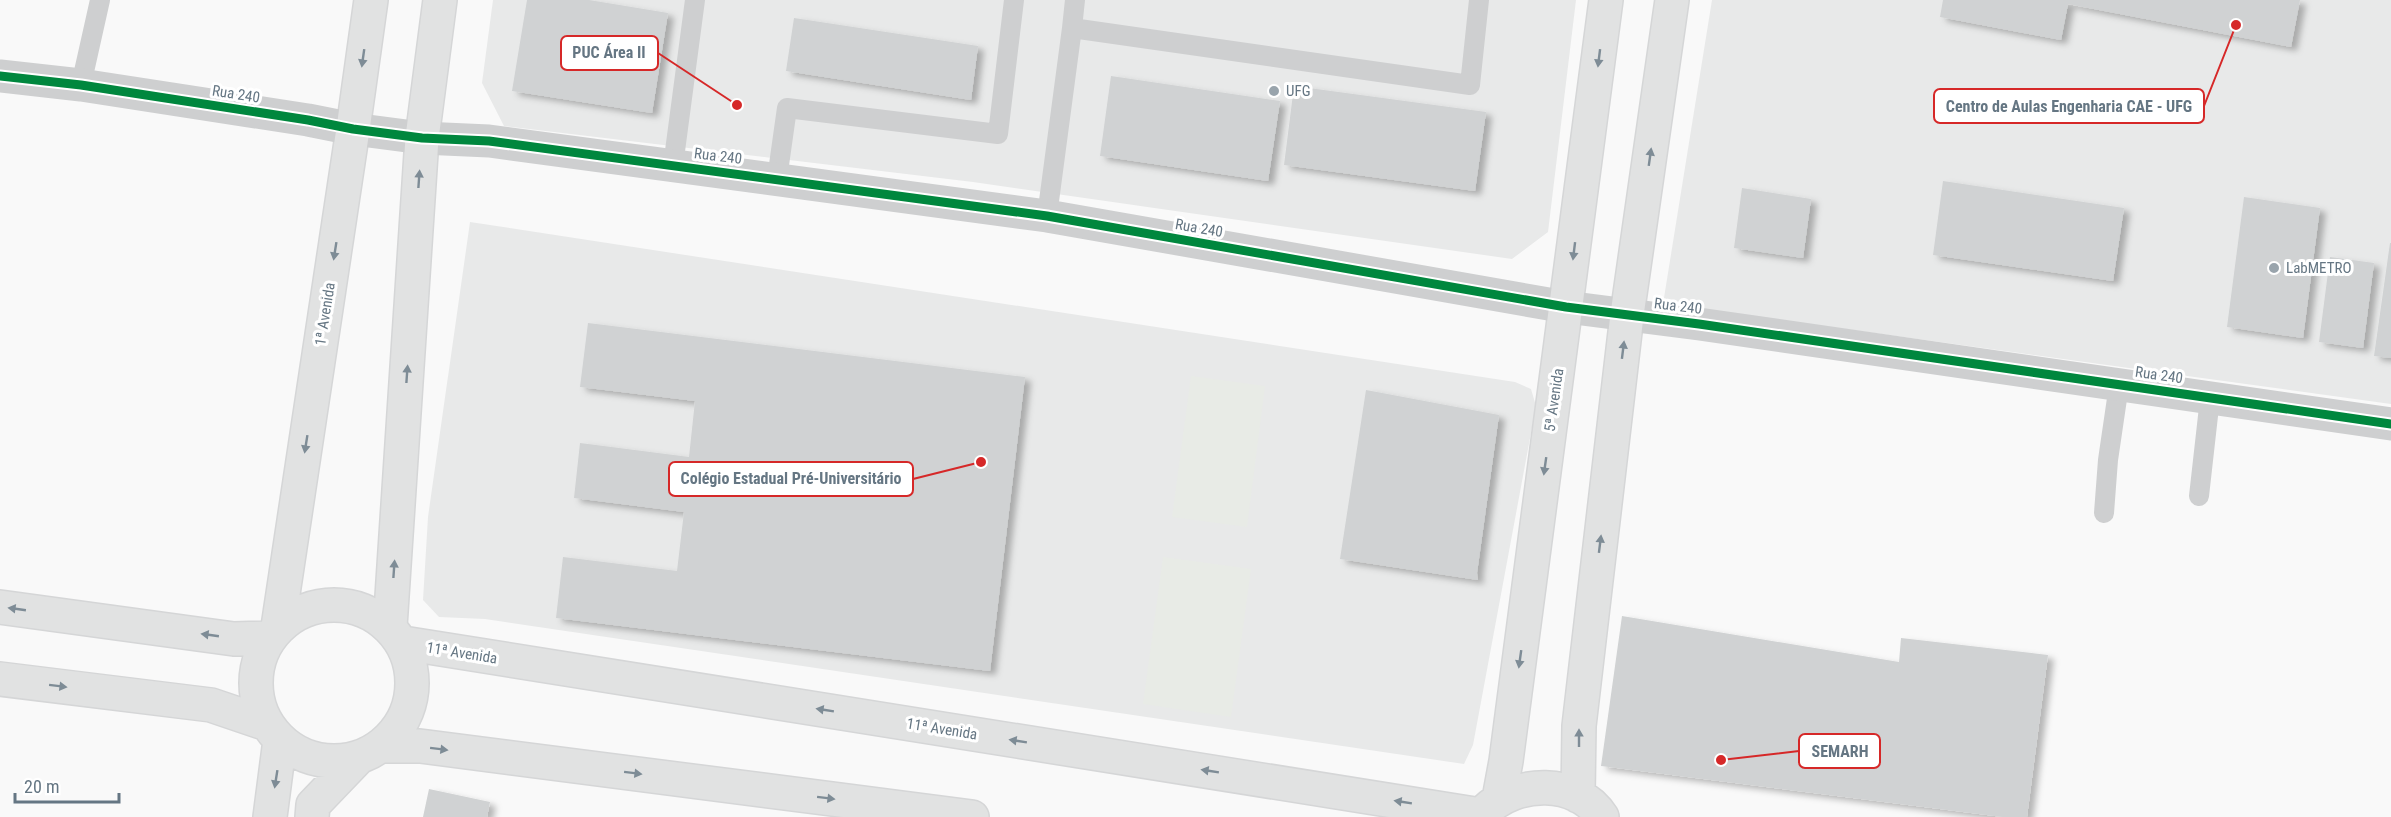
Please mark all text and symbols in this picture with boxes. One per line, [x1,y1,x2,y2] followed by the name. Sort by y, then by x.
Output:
[561,36,658,70] callout: PUC Área II
[572,43,646,62] text: PUC Área II
[358,49,368,68] one-way arrow
[1594,49,1603,68] one-way arrow
[211,81,261,107] street label: Rua 240
[1286,82,1311,100] place label: UFG
[1267,84,1281,98] marker: UFG
[1934,89,2204,123] callout: Centro de Aulas Engenharia CAE - UFG
[1946,97,2192,116] text: Centro de Aulas Engenharia CAE - UFG
[693,144,743,168] street label: Rua 240
[1645,148,1654,167] one-way arrow
[415,170,424,189] one-way arrow
[1174,215,1224,241] street label: Rua 240
[330,242,339,261] one-way arrow
[1569,242,1578,261] one-way arrow
[2286,259,2351,277] place label: LabMETRO
[2267,261,2281,275] marker: LabMETRO
[311,281,339,347] street label: 1ª Avenida
[1653,294,1703,318] street label: Rua 240
[1619,341,1628,360] one-way arrow
[2134,363,2184,387] street label: Rua 240
[402,364,411,383] one-way arrow
[1541,367,1567,433] street label: 5ª Avenida
[301,434,310,453] one-way arrow
[1541,456,1550,475] one-way arrow
[669,462,913,496] callout: Colégio Estadual Pré-Universitário
[681,469,901,488] text: Colégio Estadual Pré-Universitário
[1596,534,1605,553] one-way arrow
[389,559,399,578] one-way arrow
[8,605,27,614] one-way arrow
[201,631,220,640] one-way arrow
[425,639,499,667] street label: 11ª Avenida
[1515,649,1524,668] one-way arrow
[49,682,68,691] one-way arrow
[816,705,835,714] one-way arrow
[905,715,979,743] street label: 11ª Avenida
[1574,728,1584,747] one-way arrow
[1799,734,1880,768] callout: SEMARH
[1008,736,1027,745] one-way arrow
[1812,742,1868,761] text: SEMARH
[430,744,449,753] one-way arrow
[15,766,118,804] scale bar
[1201,767,1220,776] one-way arrow
[271,769,280,788] one-way arrow
[623,769,642,778] one-way arrow
[24,776,59,797] text: 20 m
[817,794,836,803] one-way arrow
[1393,797,1412,806] one-way arrow

